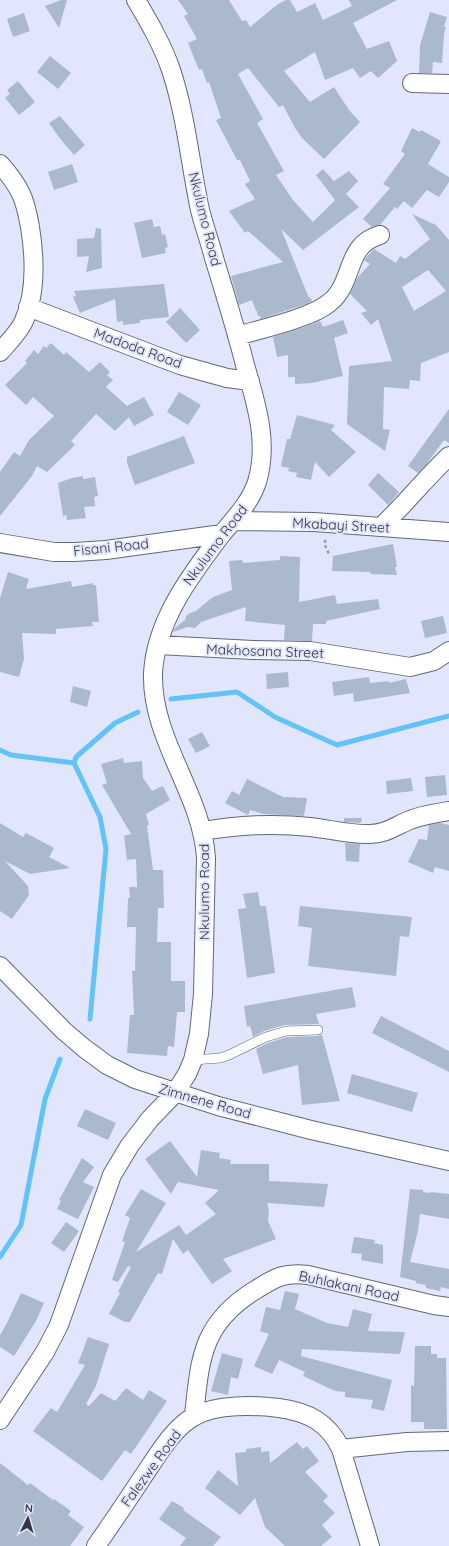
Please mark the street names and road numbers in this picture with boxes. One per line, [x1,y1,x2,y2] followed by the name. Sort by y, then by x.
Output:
[185,170,225,268] street label: Nkulumo Road
[91,324,185,372] street label: Madoda Road
[179,501,251,589] street label: Nkulumo Road
[292,513,390,537] street label: Mkabayi Street
[72,534,150,560] street label: Fisani Road
[206,640,324,662] street label: Makhosana Street
[195,844,213,940] street label: Nkulumo Road
[157,1079,253,1123] street label: Zimnene Road
[297,1267,401,1305] street label: Buhlakani Road
[117,1426,185,1510] street label: Falezwe Road

